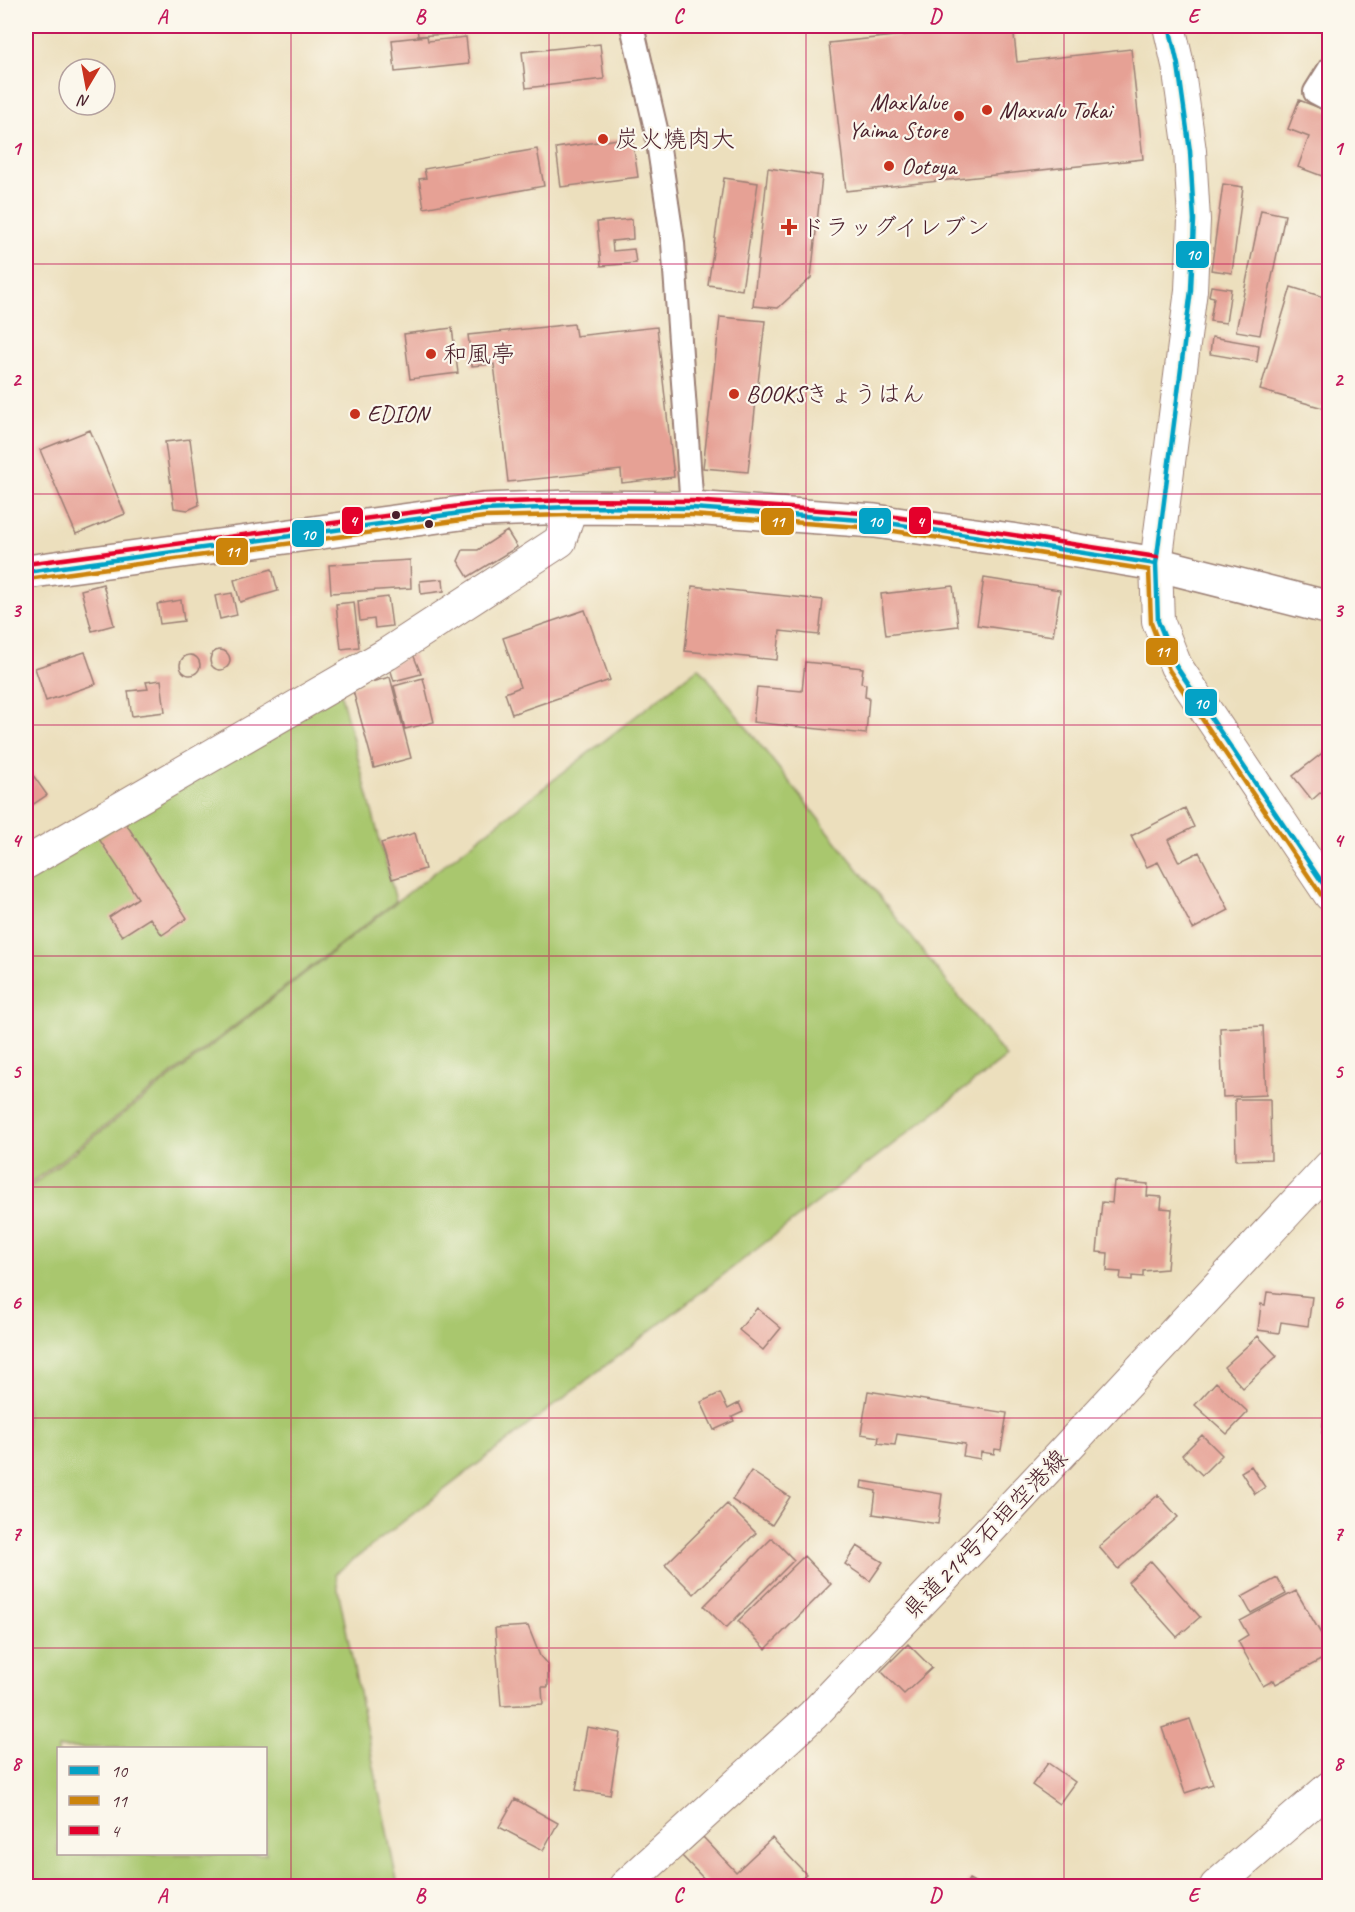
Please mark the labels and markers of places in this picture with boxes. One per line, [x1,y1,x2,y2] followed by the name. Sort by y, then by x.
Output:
[848,87,949,145] place label: MaxValue Yaima Store
[999,95,1115,125] place label: Maxvalu Tokai
[980,103,994,117] marker: Maxvalu Tokai
[952,109,966,123] marker: MaxValue Yaima Store
[615,124,735,154] place label: 炭火燒肉大
[596,132,610,146] marker: 炭火燒肉大
[901,151,958,181] place label: Ootoya
[882,159,896,173] marker: Ootoya
[801,212,990,242] place label: ドラッグイレブン
[782,220,796,234] marker: ドラッグイレブン
[443,339,515,369] place label: 和風亭
[424,347,438,361] marker: 和風亭
[746,379,925,409] place label: BOOKSきょうはん
[727,387,741,401] marker: BOOKSきょうはん
[367,399,432,429] place label: EDION
[348,407,362,421] marker: EDION
[390,509,402,521] unlabelled marker
[423,518,435,530] unlabelled marker

